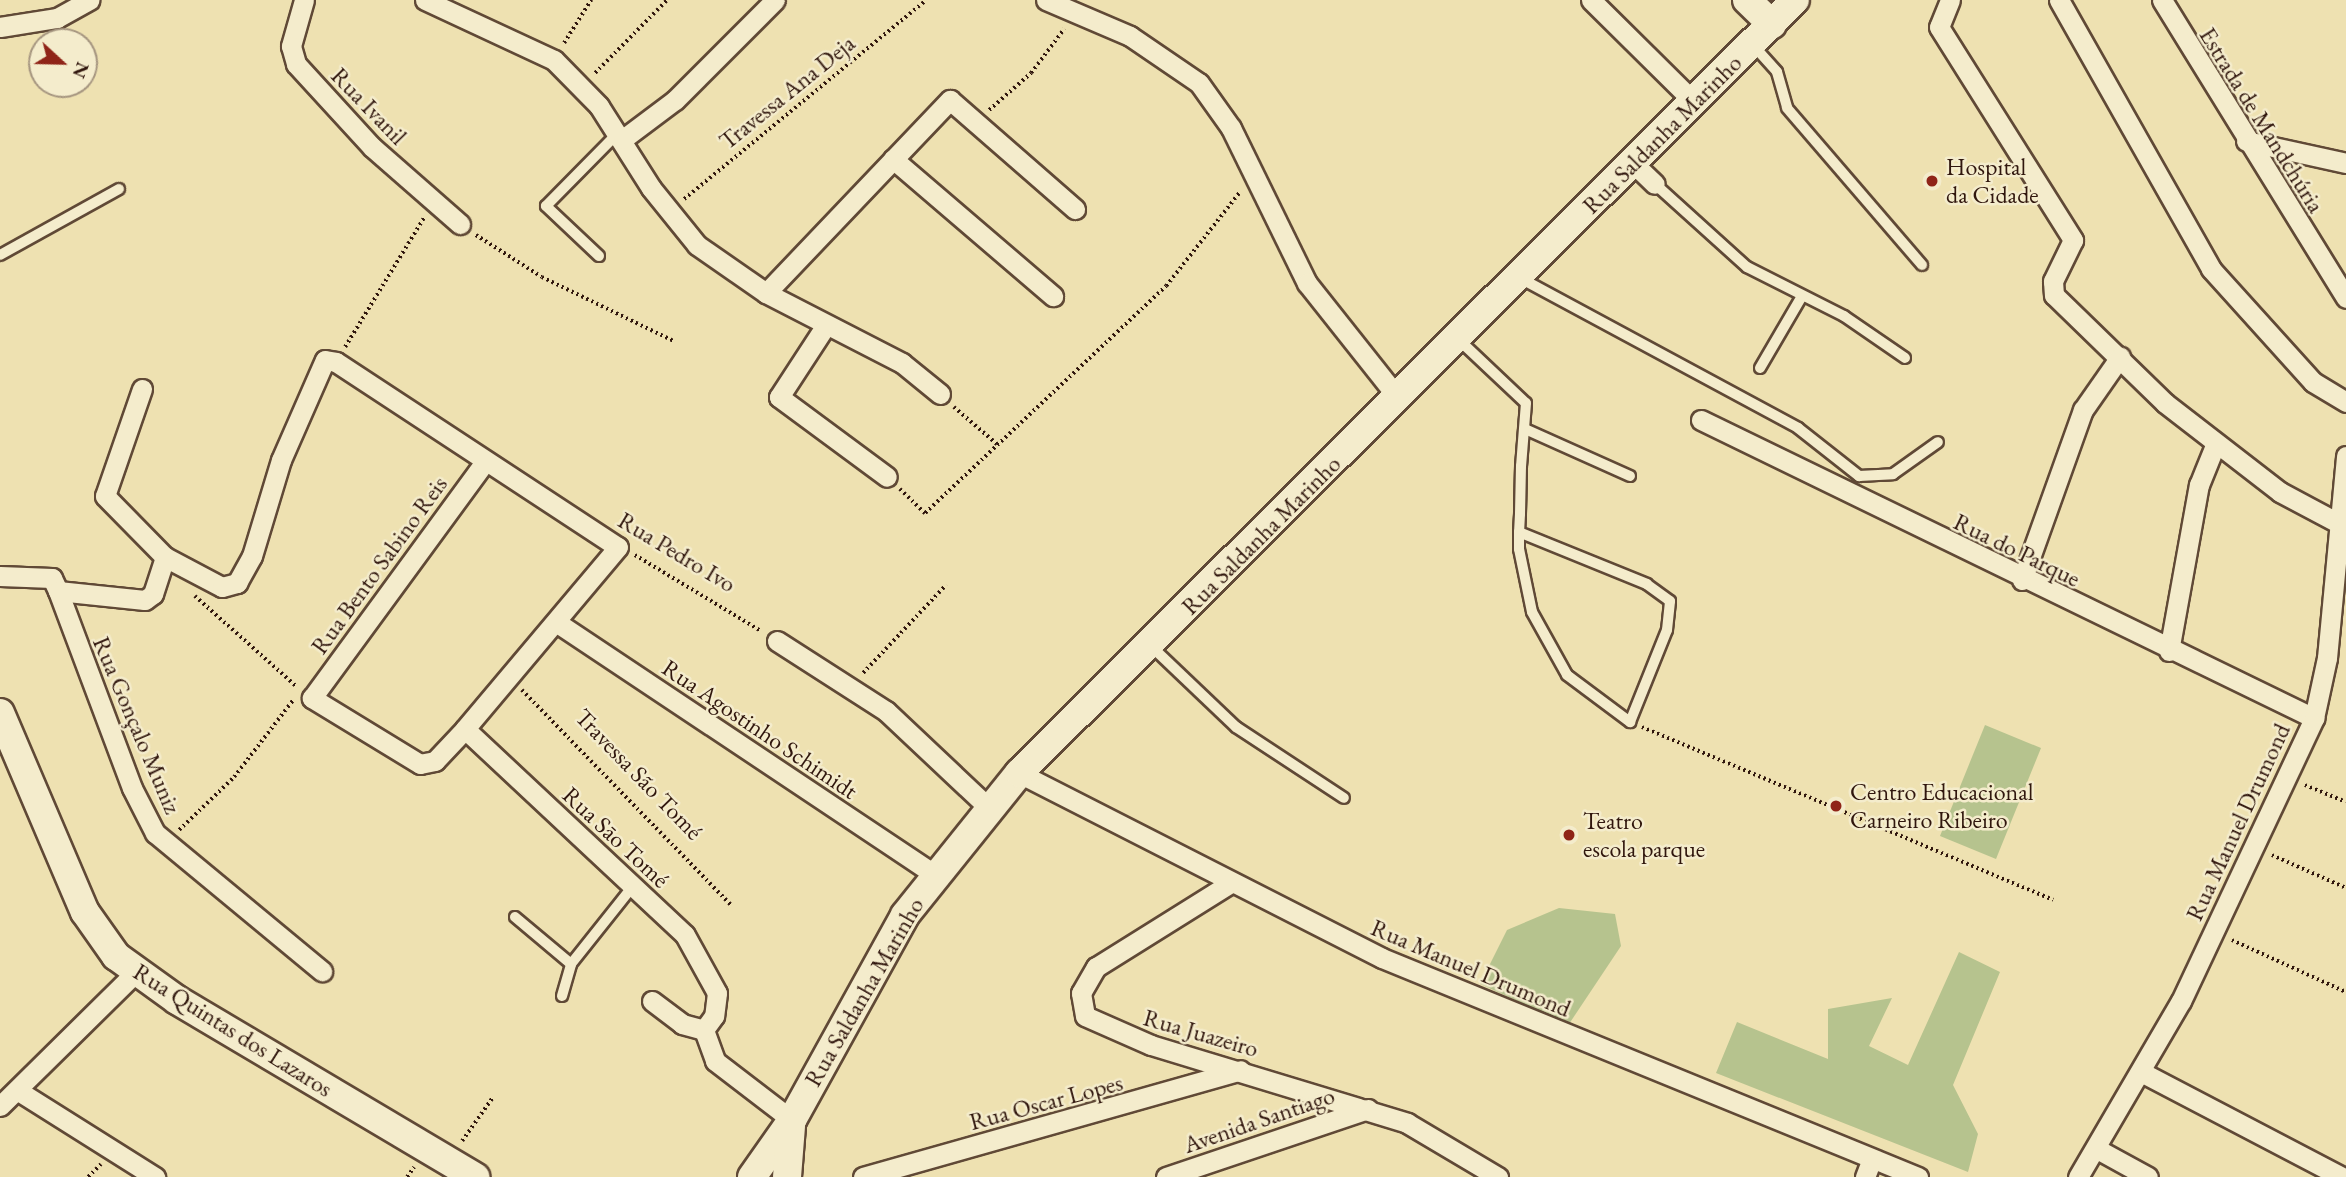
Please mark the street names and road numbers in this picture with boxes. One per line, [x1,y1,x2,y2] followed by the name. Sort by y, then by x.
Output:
[2193,22,2331,218] street label: Estrada de Mandchúria
[713,29,861,155] street label: Travessa Ana Deja
[1576,48,1748,220] street label: Rua Saldanha Marinho
[325,61,413,151] street label: Rua Ivanil
[1175,449,1347,621] street label: Rua Saldanha Marinho
[305,470,453,660] street label: Rua Bento Sabino Reis
[613,506,741,598] street label: Rua Pedro Ivo
[1949,507,2085,593] street label: Rua do Parque
[87,632,187,818] street label: Rua Gonçalo Muniz
[657,653,863,805] street label: Rua Agostinho Schimidt
[569,703,709,845] street label: Travessa São Tomé
[2180,719,2296,925] street label: Rua Manuel Drumond
[557,780,675,894] street label: Rua Sāo Tomé
[798,892,930,1092] street label: Rua Saldanha Marinho
[1367,913,1575,1023] street label: Rua Manuel Drumond
[128,957,338,1103] street label: Rua Quintas dos Lazaros
[1140,1003,1262,1063] street label: Rua Juazeiro
[966,1068,1126,1136] street label: Rua Oscar Lopes
[1180,1081,1338,1159] street label: Avenida Santiago

